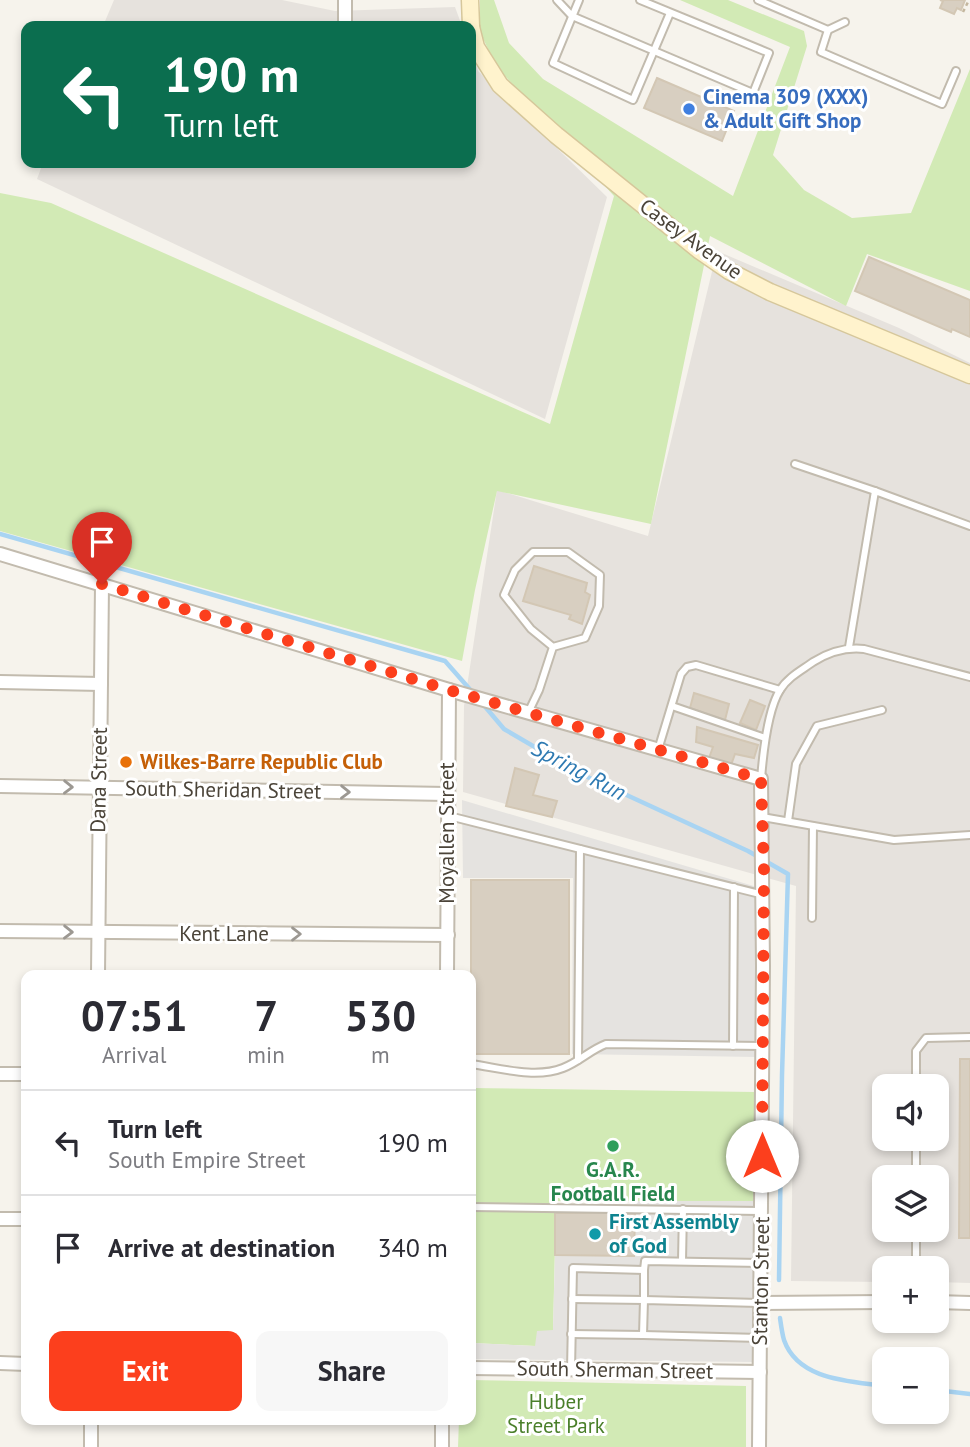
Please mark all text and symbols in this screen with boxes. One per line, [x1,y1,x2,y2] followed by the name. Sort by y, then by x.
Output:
[164,42,299,106] text: 190 m
[49,49,140,140] icon: left
[703,83,868,134] place label: Cinema 309 (XXX) & Adult Gift Shop
[681,101,697,117] marker: Cinema 309 (XXX) & Adult Gift Shop
[164,104,279,146] text: Turn left
[635,192,748,285] street label: Casey Avenue
[72,512,132,584] pin
[83,523,121,561] icon: arrive
[84,727,113,833] street label: Dana Street
[527,733,631,807] water label: Spring Run
[140,748,383,775] place label: Wilkes-Barre Republic Club
[118,754,134,770] marker: Wilkes-Barre Republic Club
[433,762,460,904] street label: Moyallen Street
[125,774,321,805] street label: South Sheridan Street
[63,779,74,795] one-way arrow
[340,784,350,800] one-way arrow
[179,920,269,947] street label: Kent Lane
[63,925,74,940] one-way arrow
[291,926,301,942] one-way arrow
[81,988,187,1043] text: 07:51
[254,988,278,1043] text: 7
[345,988,416,1043] text: 530
[102,1040,166,1069] text: Arrival
[247,1040,285,1069] text: min
[371,1040,390,1069] text: m
[872,1074,949,1424] map controls
[872,1074,949,1151] button: sound
[108,1112,202,1145] text: Turn left
[725,1119,799,1193] position arrow
[49,1124,87,1162] icon: left
[377,1126,448,1159] text: 190 m
[605,1138,621,1154] marker: G.A.R. Football Field
[108,1145,305,1174] text: South Empire Street
[551,1156,675,1207] place label: G.A.R. Football Field
[872,1165,949,1242] button: layers
[609,1208,740,1259] place label: First Assembly of God
[746,1216,775,1346] street label: Stanton Street
[587,1226,603,1242] marker: First Assembly of God
[49,1229,87,1267] icon: arrive
[108,1231,335,1264] text: Arrive at destination
[377,1231,448,1264] text: 340 m
[872,1256,949,1333] button: +
[49,1331,242,1411] button: Exit
[256,1331,448,1411] button: Share
[872,1347,949,1424] button: −
[516,1354,714,1385] street label: South Sherman Street
[507,1388,605,1439] park label: Huber Street Park

